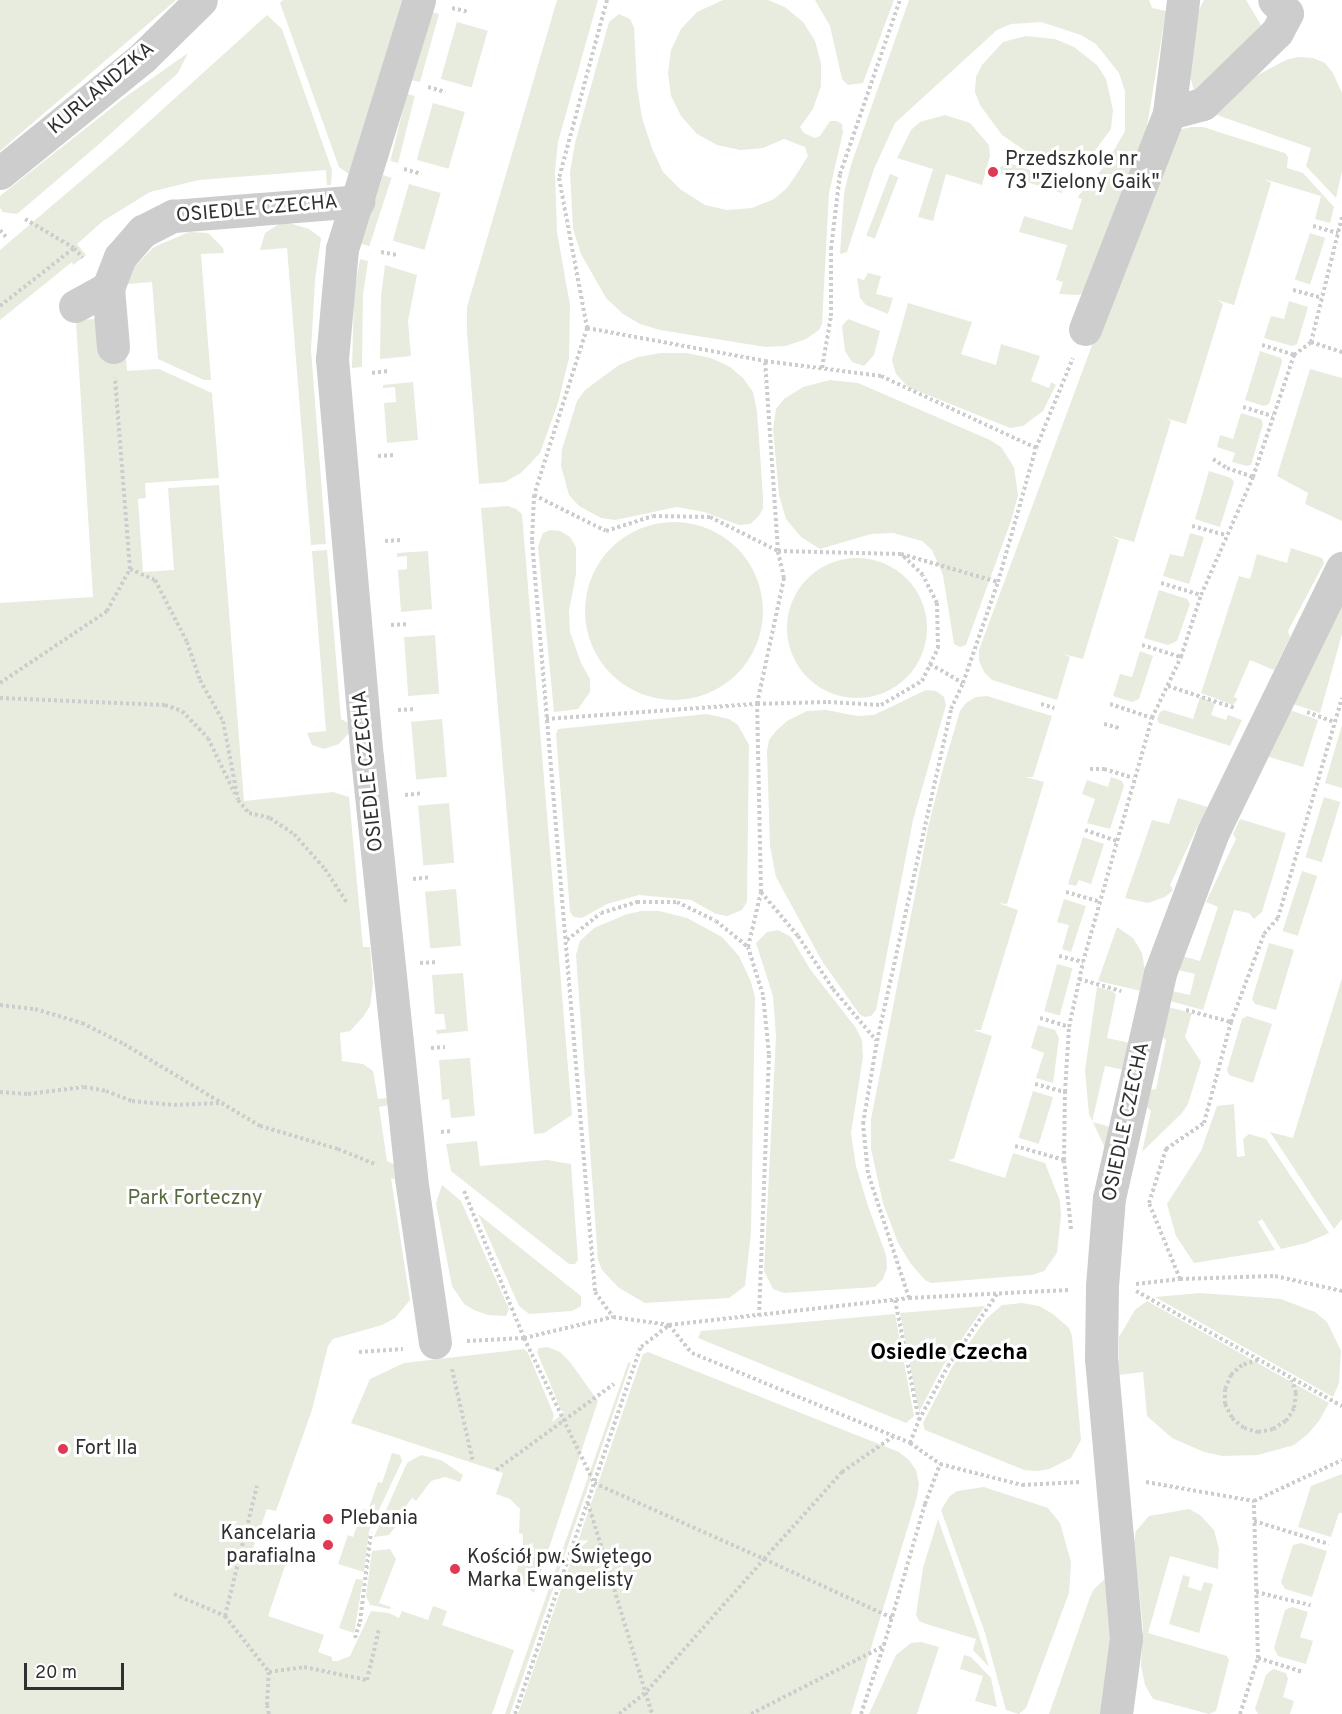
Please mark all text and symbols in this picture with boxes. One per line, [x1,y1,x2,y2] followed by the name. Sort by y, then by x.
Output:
[44,38,160,140] street label: KURLANDZKA
[1005,148,1160,195] place label: Przedszkole nr 73 "Zielony Gaik"
[986,165,1000,179] marker: Przedszkole nr 73 "Zielony Gaik"
[175,191,339,229] street label: OSIEDLE CZECHA
[349,689,389,853] street label: OSIEDLE CZECHA
[1098,1040,1156,1204] street label: OSIEDLE CZECHA
[128,1187,262,1211] park label: Park Forteczny
[870,1341,1028,1367] district label: Osiedle Czecha
[75,1437,137,1461] place label: Fort IIa
[56,1442,70,1456] marker: Fort IIa
[340,1507,418,1531] place label: Plebania
[321,1512,335,1526] marker: Plebania
[221,1522,316,1569] place label: Kancelaria parafialna
[321,1538,335,1552] marker: Kancelaria parafialna
[467,1546,652,1593] place label: Kościół pw. Świętego Marka Ewangelisty
[448,1562,462,1576] marker: Kościół pw. Świętego Marka Ewangelisty
[27,1651,128,1689] scale bar
[35,1662,77,1685] text: 20 m

